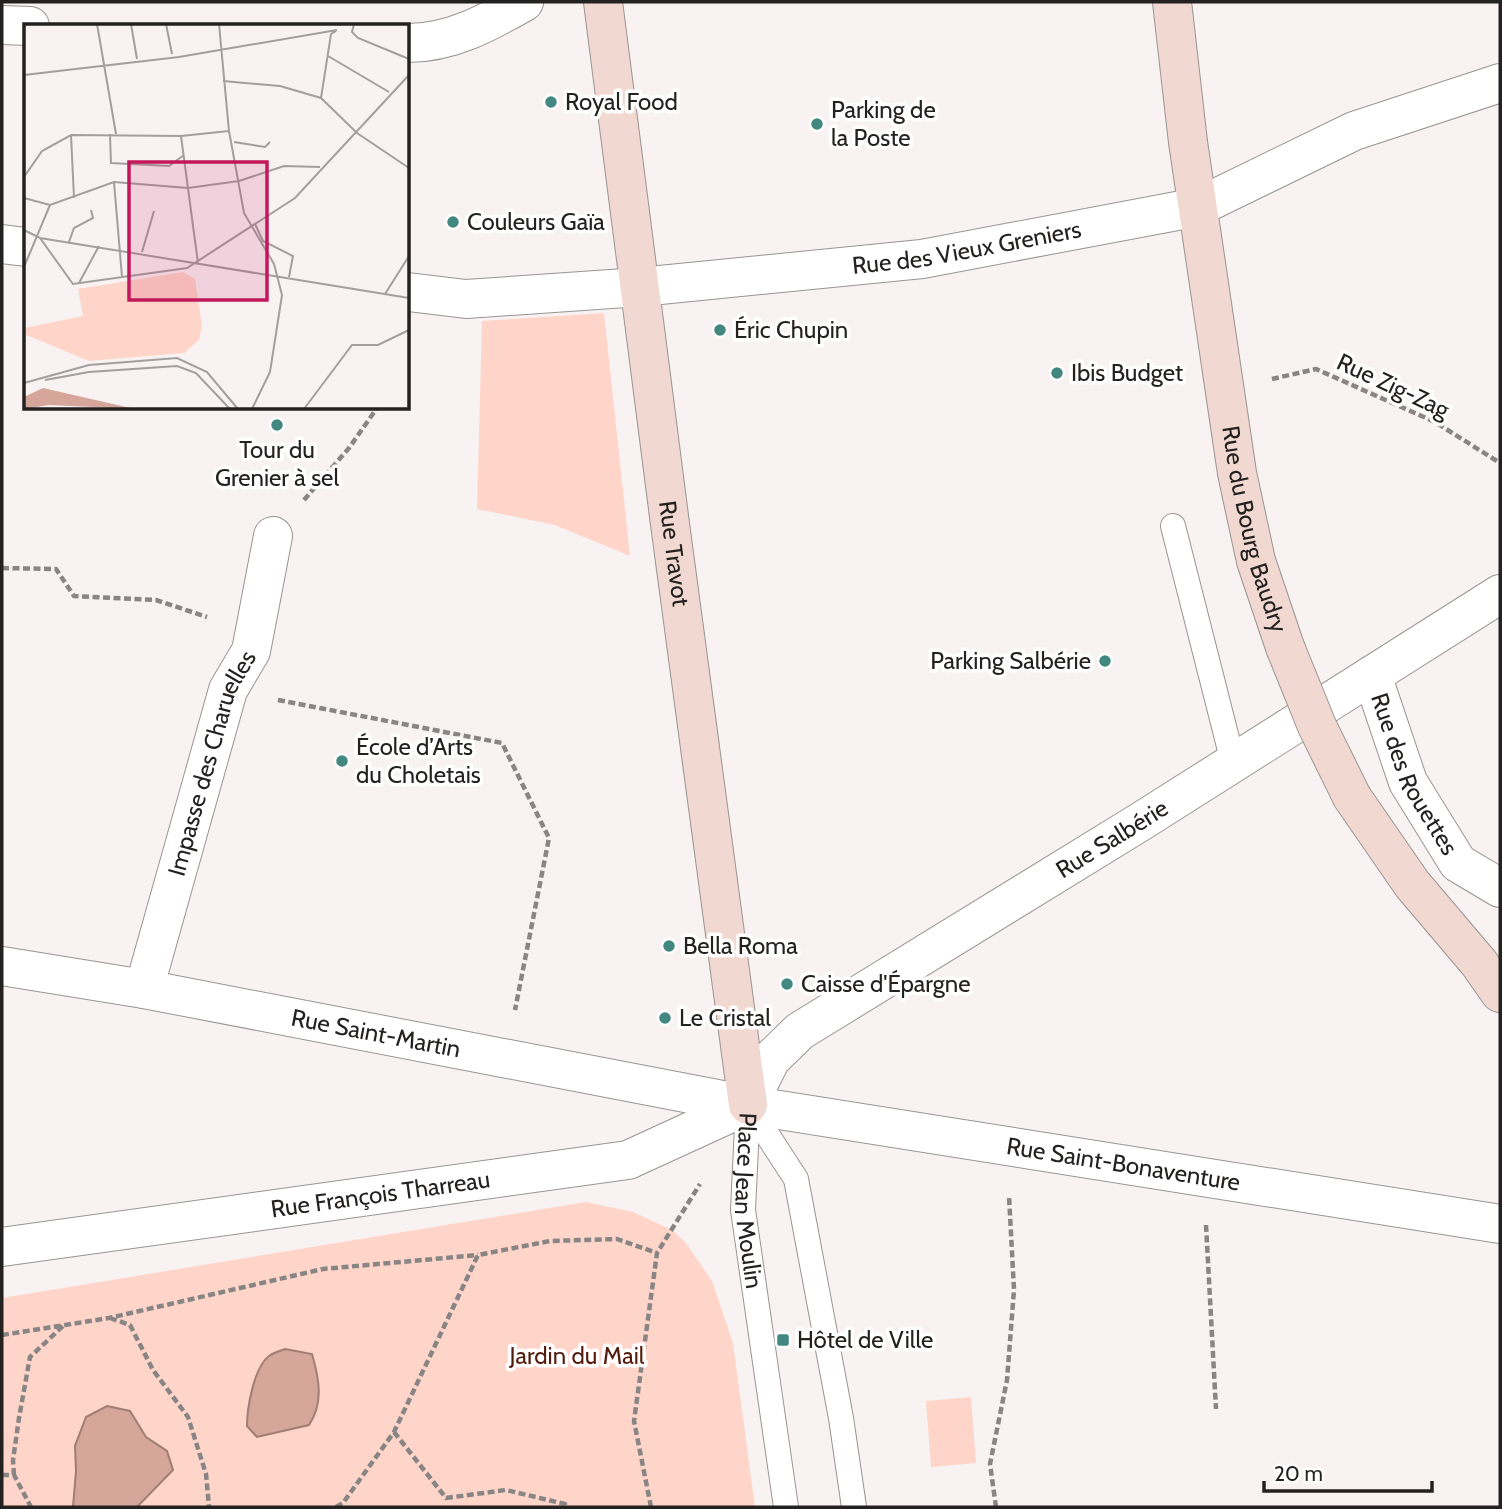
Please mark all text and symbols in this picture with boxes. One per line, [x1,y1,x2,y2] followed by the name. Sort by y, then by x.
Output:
[24,24,410,410] inset map
[565,87,678,116] place label: Royal Food
[543,94,559,110] marker: Royal Food
[831,95,936,152] place label: Parking de la Poste
[809,116,825,132] marker: Parking de la Poste
[467,207,605,236] place label: Couleurs Gaïa
[445,214,461,230] marker: Couleurs Gaïa
[851,214,1084,280] street label: Rue des Vieux Greniers
[734,315,848,344] place label: Éric Chupin
[712,322,728,338] marker: Éric Chupin
[1332,347,1455,425] street label: Rue Zig-Zag
[1071,358,1183,387] place label: Ibis Budget
[1049,365,1065,381] marker: Ibis Budget
[269,417,285,433] marker: Tour du Grenier à sel
[1216,424,1294,636] street label: Rue du Bourg Baudry
[215,435,339,492] place label: Tour du Grenier à sel
[653,499,696,608] street label: Rue Travot
[162,645,262,879] street label: Impasse des Charuelles
[930,646,1091,675] place label: Parking Salbérie
[1097,653,1113,669] marker: Parking Salbérie
[1365,689,1464,860] street label: Rue des Rouettes
[356,732,481,789] place label: École d’Arts du Choletais
[334,753,350,769] marker: École d’Arts du Choletais
[1050,793,1173,884] street label: Rue Salbérie
[683,931,798,960] place label: Bella Roma
[661,938,677,954] marker: Bella Roma
[801,969,970,998] place label: Caisse d'Épargne
[779,976,795,992] marker: Caisse d'Épargne
[289,1003,463,1063] street label: Rue Saint-Martin
[679,1003,771,1032] place label: Le Cristal
[657,1010,673,1026] marker: Le Cristal
[729,1112,769,1291] street label: Place Jean Moulin
[1005,1131,1242,1197] street label: Rue Saint-Bonaventure
[269,1164,492,1224] street label: Rue François Tharreau
[797,1325,933,1354] place label: Hôtel de Ville
[775,1332,791,1348] marker: Hôtel de Ville
[509,1341,645,1370] park label: Jardin du Mail
[1264,1450,1432,1494] scale bar
[1274,1461,1323,1486] text: 20 m

